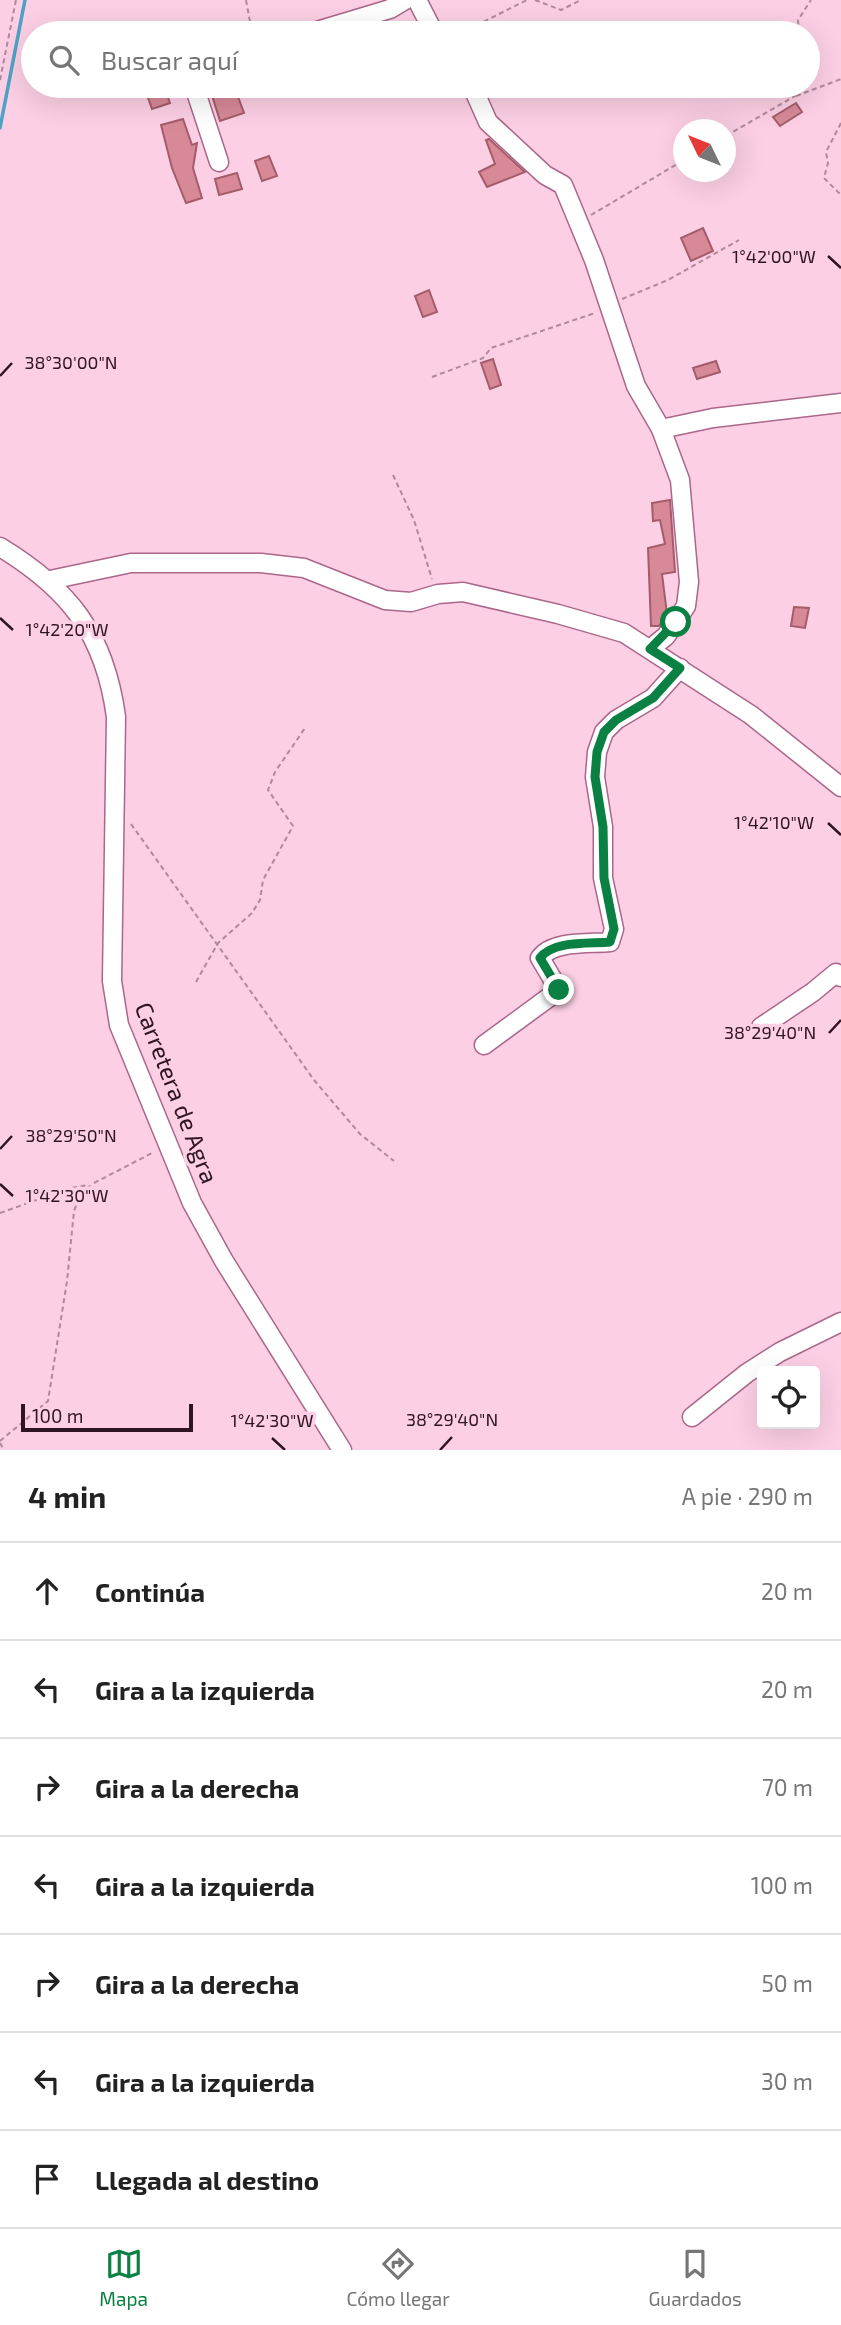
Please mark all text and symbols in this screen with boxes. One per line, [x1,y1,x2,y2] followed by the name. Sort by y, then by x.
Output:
[21,21,820,98] search box
[45,41,83,79] icon: search
[101,44,238,75] text: Buscar aquí
[673,119,736,182] north arrow
[732,245,816,267] text: 1°42'00"W
[25,351,117,373] text: 38°30'00"N
[660,606,691,637] route start
[25,618,109,640] text: 1°42'20"W
[734,811,814,833] text: 1°42'10"W
[543,974,574,1005] route end
[130,998,225,1187] street label: Carretera de Agra
[724,1021,816,1043] text: 38°29'40"N
[25,1124,117,1146] text: 38°29'50"N
[26,1184,108,1206] text: 1°42'30"W
[757,1366,820,1429] map controls
[757,1366,820,1429] button: locate
[21,1401,192,1433] scale bar
[32,1404,83,1427] text: 100 m
[406,1408,498,1430] text: 38°29'40"N
[231,1409,313,1431] text: 1°42'30"W
[28,1478,106,1514] text: 4 min
[682,1482,813,1510] text: A pie · 290 m
[28,1572,66,1610] icon: ahead
[95,1576,205,1607] text: Continúa
[761,1577,813,1605] text: 20 m
[28,1670,66,1708] icon: left
[95,1674,315,1705] text: Gira a la izquierda
[761,1675,813,1703] text: 20 m
[28,1768,66,1806] icon: right
[95,1772,299,1803] text: Gira a la derecha
[762,1773,813,1801] text: 70 m
[28,1866,66,1904] icon: left
[95,1870,315,1901] text: Gira a la izquierda
[751,1871,813,1899] text: 100 m
[28,1964,66,2002] icon: right
[95,1968,299,1999] text: Gira a la derecha
[762,1969,813,1997] text: 50 m
[28,2062,66,2100] icon: left
[95,2066,315,2097] text: Gira a la izquierda
[761,2067,813,2095] text: 30 m
[28,2160,66,2198] icon: arrive
[95,2164,319,2195] text: Llegada al destino
[99,2245,148,2310] tab: Mapa
[346,2245,450,2310] tab: Cómo llegar
[648,2245,742,2310] tab: Guardados

